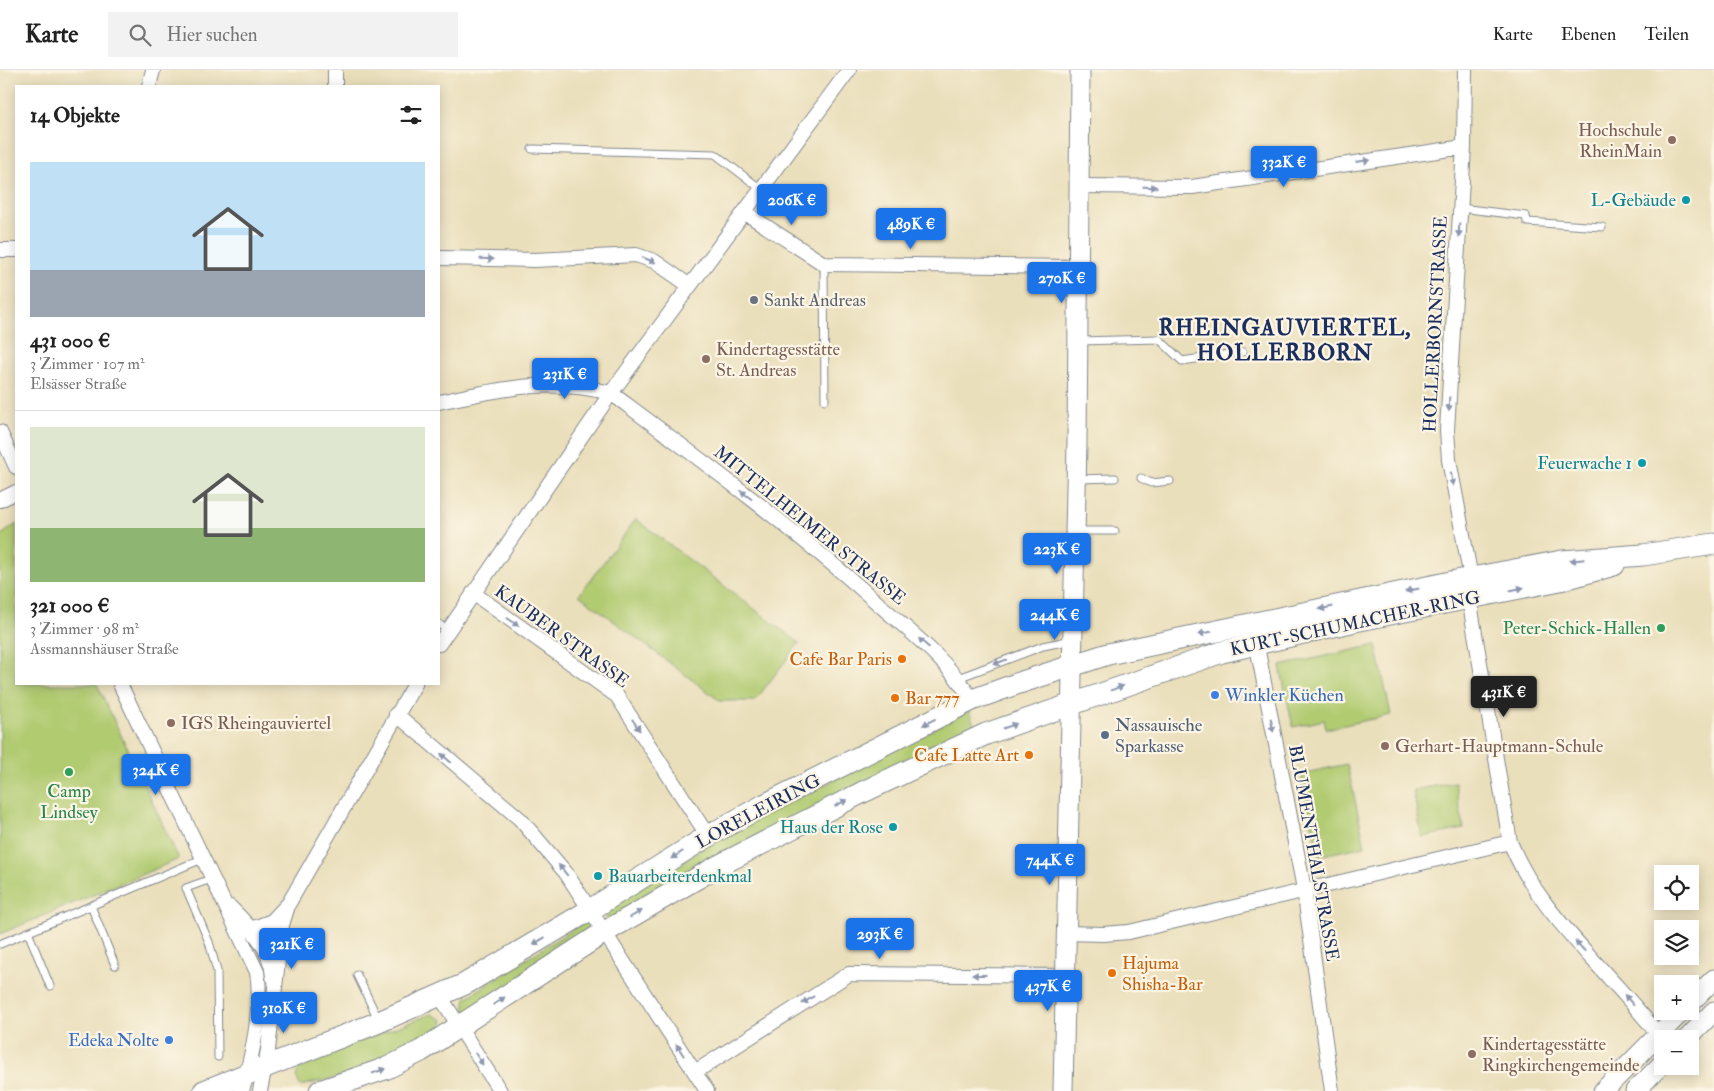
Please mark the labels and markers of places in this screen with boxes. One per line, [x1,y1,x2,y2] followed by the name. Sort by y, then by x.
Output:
[1578,119,1662,163] place label: Hochschule RheinMain
[1666,134,1678,146] marker: Hochschule RheinMain
[1243,146,1325,188] pin: 332K €
[751,184,833,226] pin: 206K €
[1591,189,1676,212] place label: L-Gebäude
[1680,194,1692,206] marker: L-Gebäude
[870,208,952,250] pin: 489K €
[1021,262,1103,304] pin: 270K €
[764,289,866,312] place label: Sankt Andreas
[748,294,760,306] marker: Sankt Andreas
[716,338,841,382] place label: Kindertagesstätte St. Andreas
[700,353,712,365] marker: Kindertagesstätte St. Andreas
[524,358,606,400] pin: 231K €
[1537,452,1632,475] place label: Feuerwache 1
[1636,457,1648,469] marker: Feuerwache 1
[1016,532,1098,575] pin: 223K €
[1014,598,1096,641] pin: 244K €
[1503,617,1651,640] place label: Peter-Schick-Hallen
[1655,622,1667,634] marker: Peter-Schick-Hallen
[790,648,892,671] place label: Cafe Bar Paris
[896,653,908,665] marker: Cafe Bar Paris
[1463,676,1545,718] pin: 431K €
[1224,684,1344,707] place label: Winkler Küchen
[905,687,959,710] place label: Bar 777
[1209,689,1221,701] marker: Winkler Küchen
[889,692,901,704] marker: Bar 777
[181,712,332,735] place label: IGS Rheingauviertel
[1115,714,1203,758] place label: Nassauische Sparkasse
[165,717,177,729] marker: IGS Rheingauviertel
[1099,729,1111,741] marker: Nassauische Sparkasse
[1395,735,1604,758] place label: Gerhart-Hauptmann-Schule
[1379,740,1391,752] marker: Gerhart-Hauptmann-Schule
[914,744,1019,767] place label: Cafe Latte Art
[1023,749,1035,761] marker: Cafe Latte Art
[115,754,197,796] pin: 324K €
[63,766,75,778] marker: Camp Lindsey
[40,780,99,824] place label: Camp Lindsey
[780,816,883,839] place label: Haus der Rose
[887,821,899,833] marker: Haus der Rose
[1009,844,1091,886] pin: 744K €
[608,865,752,888] place label: Bauarbeiterdenkmal
[592,870,604,882] marker: Bauarbeiterdenkmal
[839,918,921,960] pin: 293K €
[251,928,333,970] pin: 321K €
[1122,952,1203,996] place label: Hajuma Shisha-Bar
[1106,967,1118,979] marker: Hajuma Shisha-Bar
[1007,970,1089,1012] pin: 437K €
[243,992,325,1034] pin: 310K €
[68,1029,159,1052] place label: Edeka Nolte
[1482,1033,1640,1077] place label: Kindertagesstätte Ringkirchengemeinde
[163,1034,175,1046] marker: Edeka Nolte
[1466,1048,1478,1060] marker: Kindertagesstätte Ringkirchengemeinde

